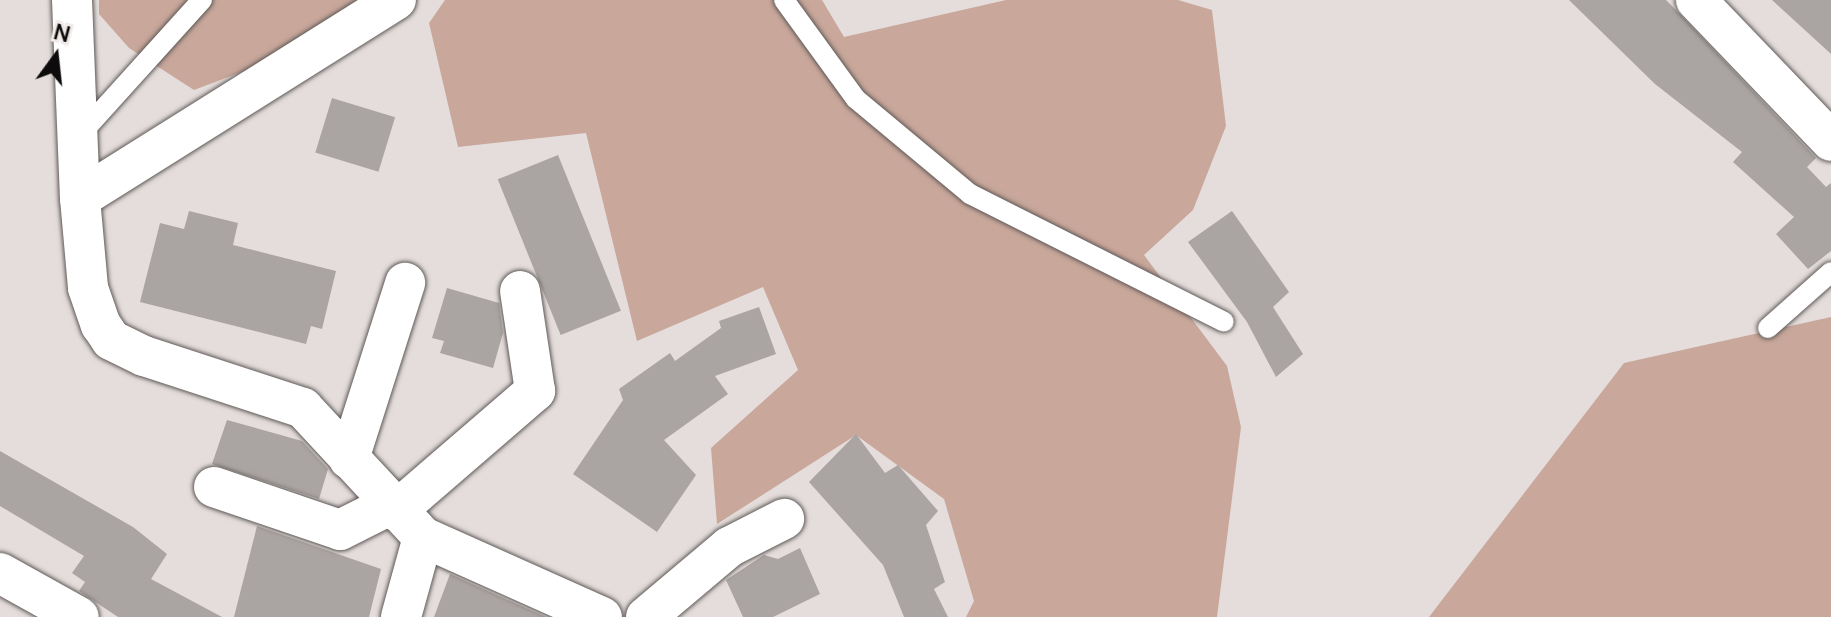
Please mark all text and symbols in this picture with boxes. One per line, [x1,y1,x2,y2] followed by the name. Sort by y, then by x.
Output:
[16,16,96,96] north arrow
[51,16,74,49] text: N

